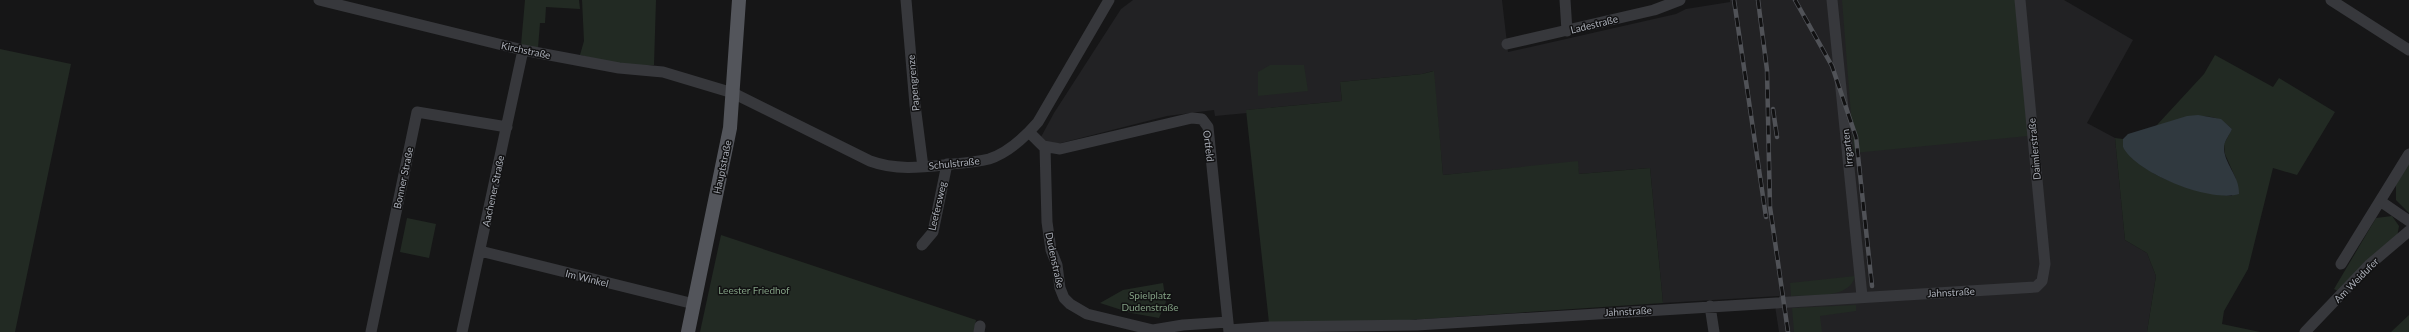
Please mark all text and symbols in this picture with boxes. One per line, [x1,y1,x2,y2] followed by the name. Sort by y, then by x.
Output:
[1569,12,1619,36] street label: Ladestraße
[500,39,552,61] street label: Kirchstraße
[905,54,921,112] street label: Papengrenze
[2025,118,2043,180] street label: Daimlerstraße
[1839,128,1855,168] street label: Irrgarten
[1201,130,1217,162] street label: Ortfeld
[710,139,734,195] street label: Hauptstraße
[391,146,415,210] street label: Bonner Straße
[480,154,506,228] street label: Aachener Straße
[928,154,980,172] street label: Schulstraße
[926,180,948,232] street label: Leefersweg
[1043,231,1067,289] street label: Dudenstraße
[2331,255,2381,305] street label: Am Weidufer
[564,267,610,289] street label: Im Winkel
[718,284,790,296] park label: Leester Friedhof
[1927,285,1975,299] street label: Jahnstraße
[1121,289,1179,313] park label: Spielplatz Dudenstraße
[1604,304,1652,318] street label: Jahnstraße

